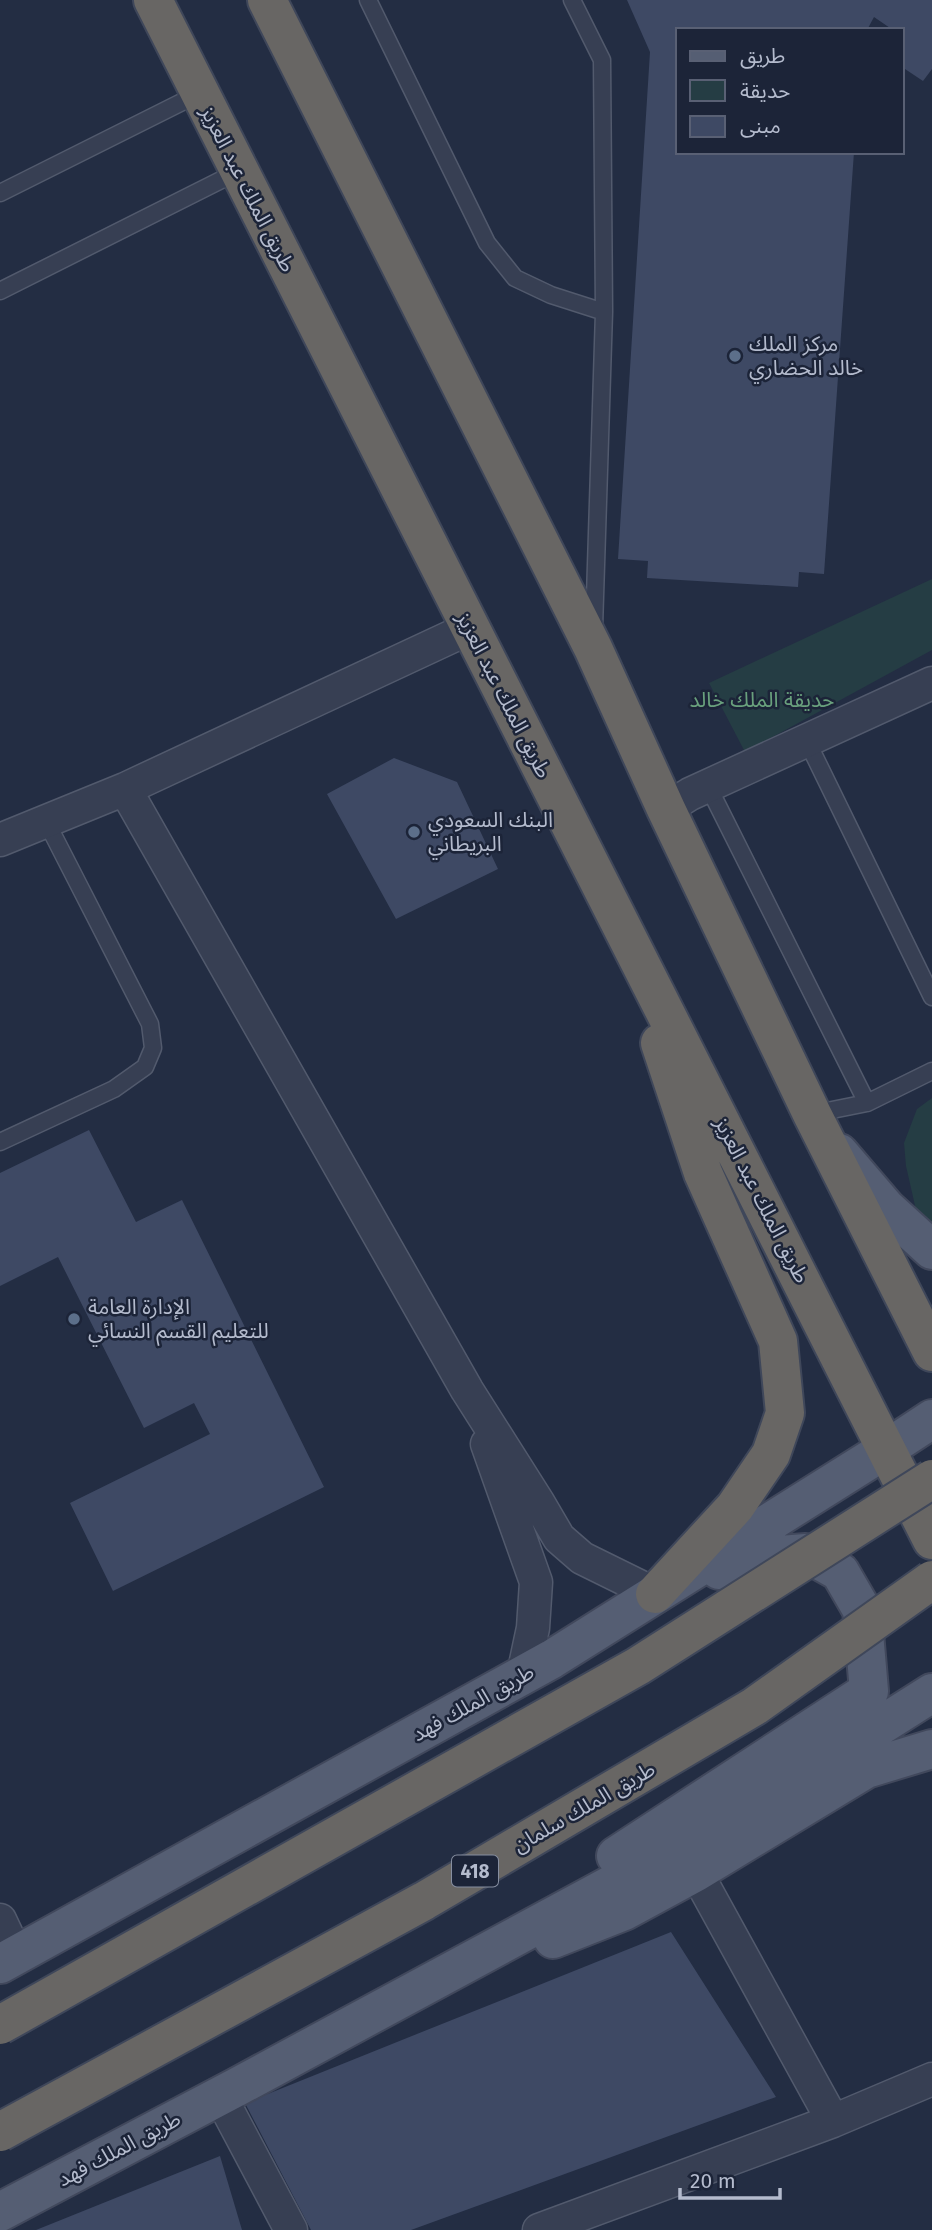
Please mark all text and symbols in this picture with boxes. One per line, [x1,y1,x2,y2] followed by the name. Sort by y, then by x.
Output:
[676,28,904,154] legend
[740,43,785,69] text: طريق
[740,78,790,104] text: حديقة
[194,101,301,276] street label: طريق الملك عبد العزيز
[740,113,781,139] text: مبنى
[749,331,863,384] place label: مركز الملك خالد الحضاري
[727,348,743,364] marker: مركز الملك خالد الحضاري
[450,607,557,782] street label: طريق الملك عبد العزيز
[690,687,834,713] park label: حديقة الملك خالد
[428,807,553,860] place label: البنك السعودي البريطاني
[406,824,422,840] marker: البنك السعودي البريطاني
[708,1112,815,1287] street label: طريق الملك عبد العزيز
[88,1294,269,1347] place label: الإدارة العامة للتعليم القسم النسائي
[66,1311,82,1327] marker: الإدارة العامة للتعليم القسم النسائي
[407,1659,539,1747] street label: طريق الملك فهد
[508,1756,660,1858] street label: طريق الملك سلمان
[452,1856,498,1886] road number: 418
[53,2106,185,2192] street label: طريق الملك فهد
[680,2156,780,2200] scale bar
[690,2168,736,2194] text: 20 m

